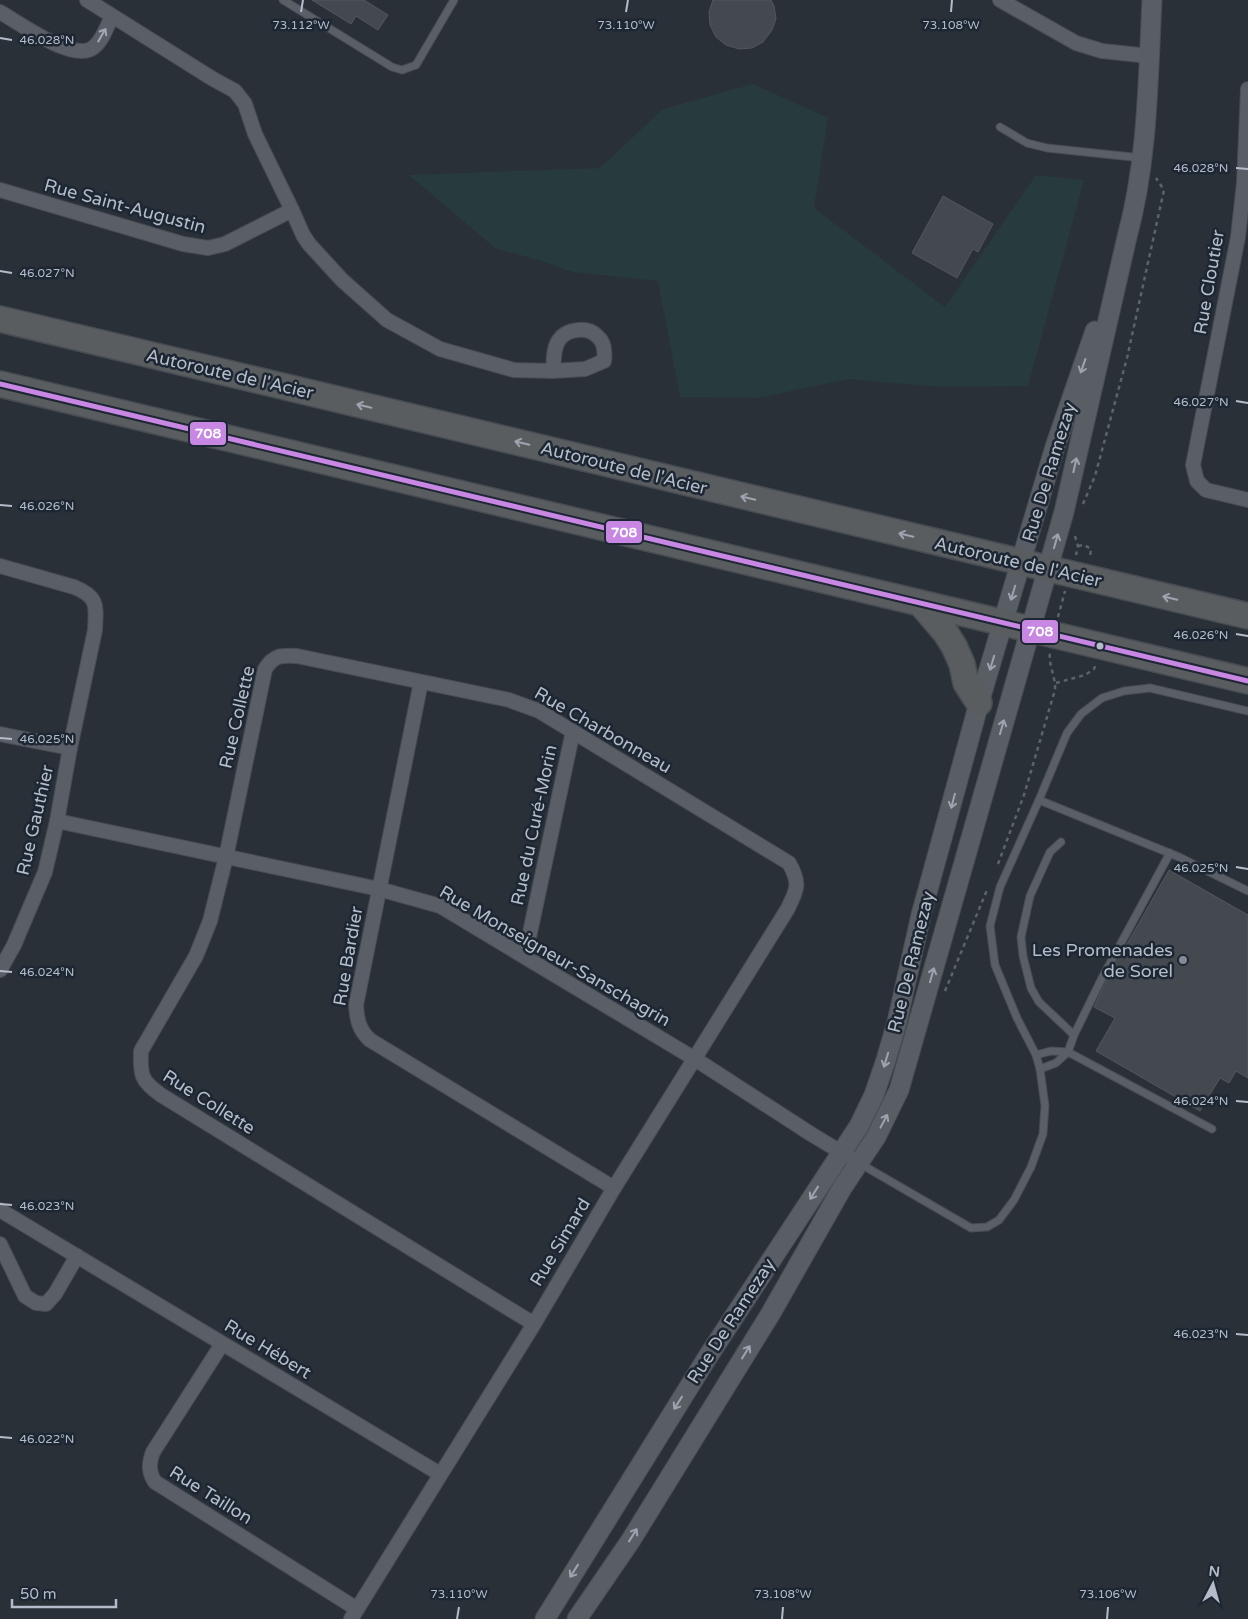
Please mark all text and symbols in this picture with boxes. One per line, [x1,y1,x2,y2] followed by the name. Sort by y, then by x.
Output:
[272,18,330,32] text: 73.112°W
[597,18,655,32] text: 73.110°W
[922,18,980,32] text: 73.108°W
[97,29,107,43] one-way arrow
[20,33,74,47] text: 46.028°N
[1174,161,1228,175] text: 46.028°N
[42,174,208,238] street label: Rue Saint-Augustin
[1189,228,1229,336] street label: Rue Cloutier
[19,266,75,280] text: 46.027°N
[144,344,316,404] street label: Autoroute de l'Acier
[1077,358,1087,374] one-way arrow
[1173,395,1229,409] text: 46.027°N
[1017,399,1081,545] street label: Rue De Ramezay
[357,401,373,410] one-way arrow
[189,421,227,446] line badge: 708
[195,425,221,442] text: 708
[538,437,710,499] street label: Autoroute de l'Acier
[515,438,531,447] one-way arrow
[1071,457,1080,473] one-way arrow
[741,493,757,502] one-way arrow
[20,499,74,513] text: 46.026°N
[605,520,643,544] line badge: 708
[611,524,637,541] text: 708
[899,530,915,539] one-way arrow
[932,532,1104,592] street label: Autoroute de l'Acier
[1052,533,1062,549] one-way arrow
[1007,585,1017,601] one-way arrow
[1163,593,1179,602] one-way arrow
[1021,619,1059,644] line badge: 708
[1027,623,1053,640] text: 708
[1174,628,1228,642] text: 46.026°N
[1095,641,1105,651] unlabelled marker
[986,655,996,671] one-way arrow
[214,663,260,771] street label: Rue Collette
[531,682,675,778] street label: Rue Charbonneau
[998,719,1008,735] one-way arrow
[20,732,74,746] text: 46.025°N
[506,743,562,907] street label: Rue du Curé-Morin
[12,763,58,877] street label: Rue Gauthier
[948,792,957,808] one-way arrow
[1174,861,1228,875] text: 46.025°N
[435,881,675,1031] street label: Rue Monseigneur-Sanschagrin
[883,889,939,1035] street label: Rue De Ramezay
[328,904,368,1008] street label: Rue Bardier
[1032,939,1173,982] place label: Les Promenades de Sorel
[1177,954,1189,966] marker: Les Promenades de Sorel
[20,965,74,979] text: 46.024°N
[928,968,938,984] one-way arrow
[881,1052,890,1067] one-way arrow
[159,1065,259,1139] street label: Rue Collette
[1174,1094,1228,1108] text: 46.024°N
[880,1114,889,1129] one-way arrow
[808,1185,818,1199] one-way arrow
[525,1194,595,1290] street label: Rue Simard
[20,1199,74,1213] text: 46.023°N
[682,1254,780,1388] street label: Rue De Ramezay
[221,1314,316,1384] street label: Rue Hébert
[1174,1327,1228,1341] text: 46.023°N
[742,1346,752,1360] one-way arrow
[673,1395,683,1409] one-way arrow
[20,1432,74,1446] text: 46.022°N
[165,1461,257,1529] street label: Rue Taillon
[629,1529,639,1543] one-way arrow
[1188,1559,1238,1609] north arrow
[569,1563,579,1577] one-way arrow
[1208,1563,1221,1581] text: N
[12,1576,116,1608] scale bar
[20,1585,57,1603] text: 50 m
[430,1587,488,1601] text: 73.110°W
[754,1587,812,1601] text: 73.108°W
[1079,1587,1137,1601] text: 73.106°W

